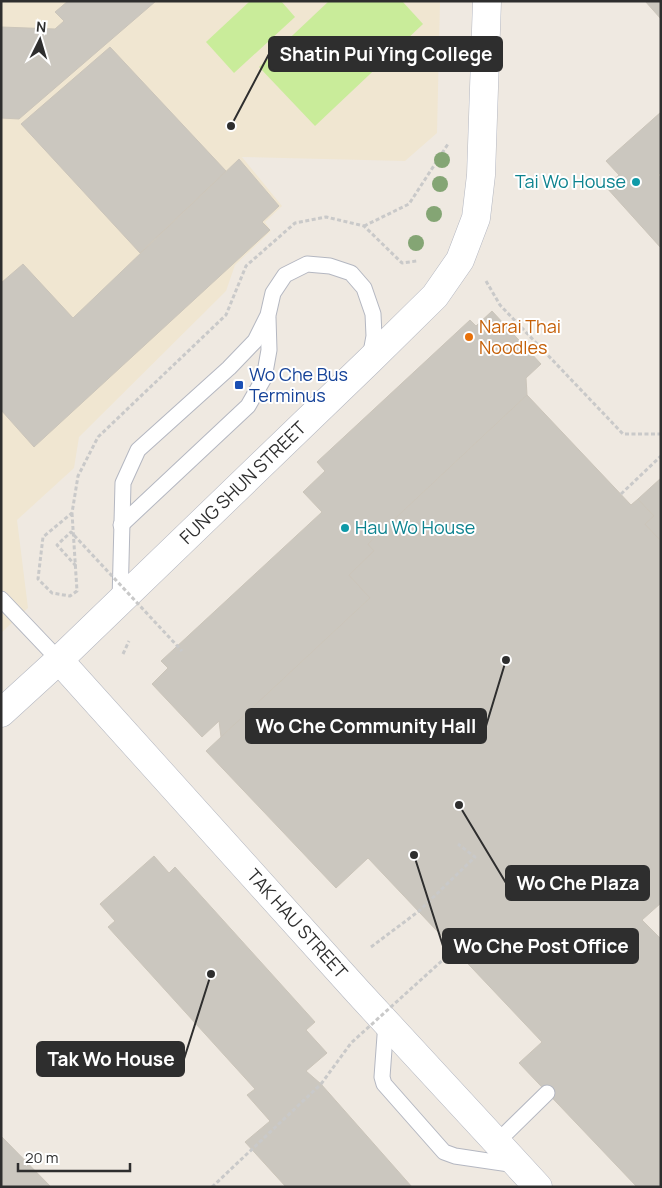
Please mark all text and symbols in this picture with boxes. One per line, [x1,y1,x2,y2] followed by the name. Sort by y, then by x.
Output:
[15,15,65,65] north arrow
[35,17,47,36] text: N
[269,37,502,71] callout: Shatin Pui Ying College
[279,41,493,67] text: Shatin Pui Ying College
[515,169,626,193] place label: Tai Wo House
[630,176,642,188] marker: Tai Wo House
[479,314,561,359] place label: Narai Thai Noodles
[463,331,475,343] marker: Narai Thai Noodles
[249,362,348,407] place label: Wo Che Bus Terminus
[233,379,245,391] marker: Wo Che Bus Terminus
[174,416,311,549] street label: FUNG SHUN STREET
[355,515,475,539] place label: Hau Wo House
[339,522,351,534] marker: Hau Wo House
[246,709,486,743] callout: Wo Che Community Hall
[256,713,476,739] text: Wo Che Community Hall
[242,863,354,983] street label: TAK HAU STREET
[506,866,649,900] callout: Wo Che Plaza
[516,870,640,896] text: Wo Che Plaza
[443,929,638,963] callout: Wo Che Post Office
[453,933,629,959] text: Wo Che Post Office
[37,1042,184,1076] callout: Tak Wo House
[47,1046,175,1072] text: Tak Wo House
[18,1140,130,1172] scale bar
[25,1147,58,1168] text: 20 m

